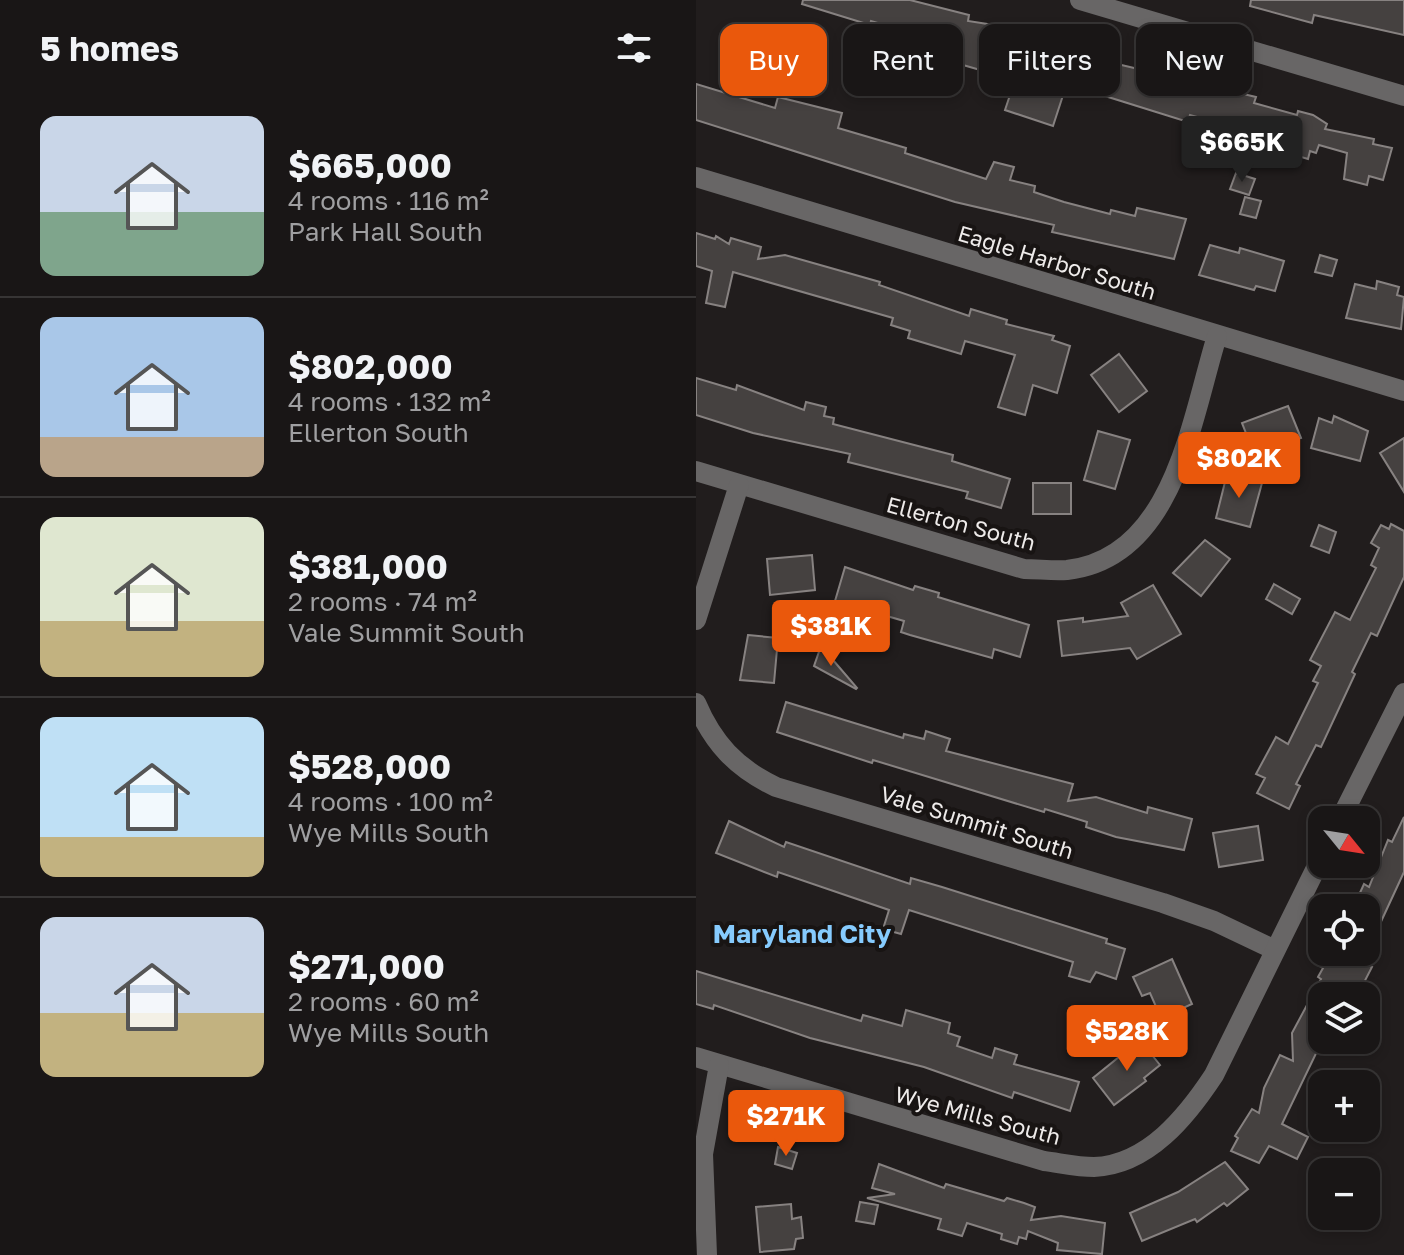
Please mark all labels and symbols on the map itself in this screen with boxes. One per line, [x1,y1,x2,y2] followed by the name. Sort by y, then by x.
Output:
[1186,116,1298,184] pin: $665K
[955,219,1159,305] street label: Eagle Harbor South
[1183,432,1295,500] pin: $802K
[884,490,1038,556] street label: Ellerton South
[775,600,887,668] pin: $381K
[877,780,1077,864] street label: Vale Summit South
[1308,806,1380,878] north arrow
[713,918,892,949] district label: Maryland City
[1071,1005,1183,1073] pin: $528K
[892,1080,1064,1150] street label: Wye Mills South
[730,1090,842,1158] pin: $271K

